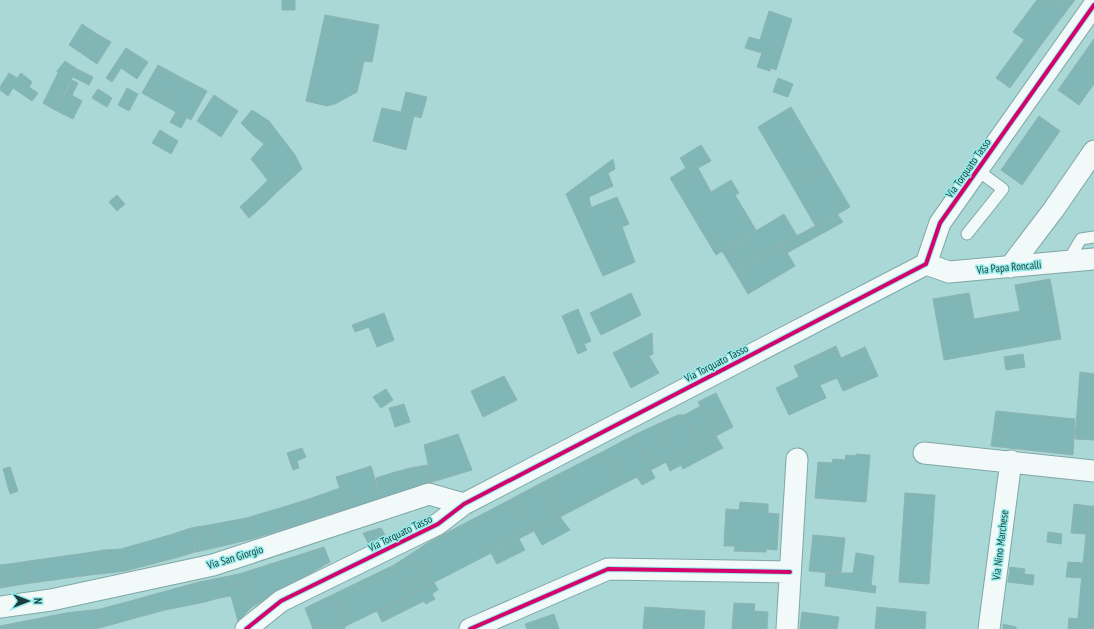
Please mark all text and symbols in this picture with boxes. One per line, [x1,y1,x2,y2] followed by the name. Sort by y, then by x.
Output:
[942,135,994,201] street label: Via Torquato Tasso
[975,257,1042,277] street label: Via Papa Roncalli
[681,341,750,386] street label: Via Torquato Tasso
[989,509,1011,582] street label: Via Nino Marchese
[365,511,435,555] street label: Via Torquato Tasso
[204,542,265,572] street label: Via San Giorgio
[8,581,48,621] north arrow
[31,598,45,604] text: N

